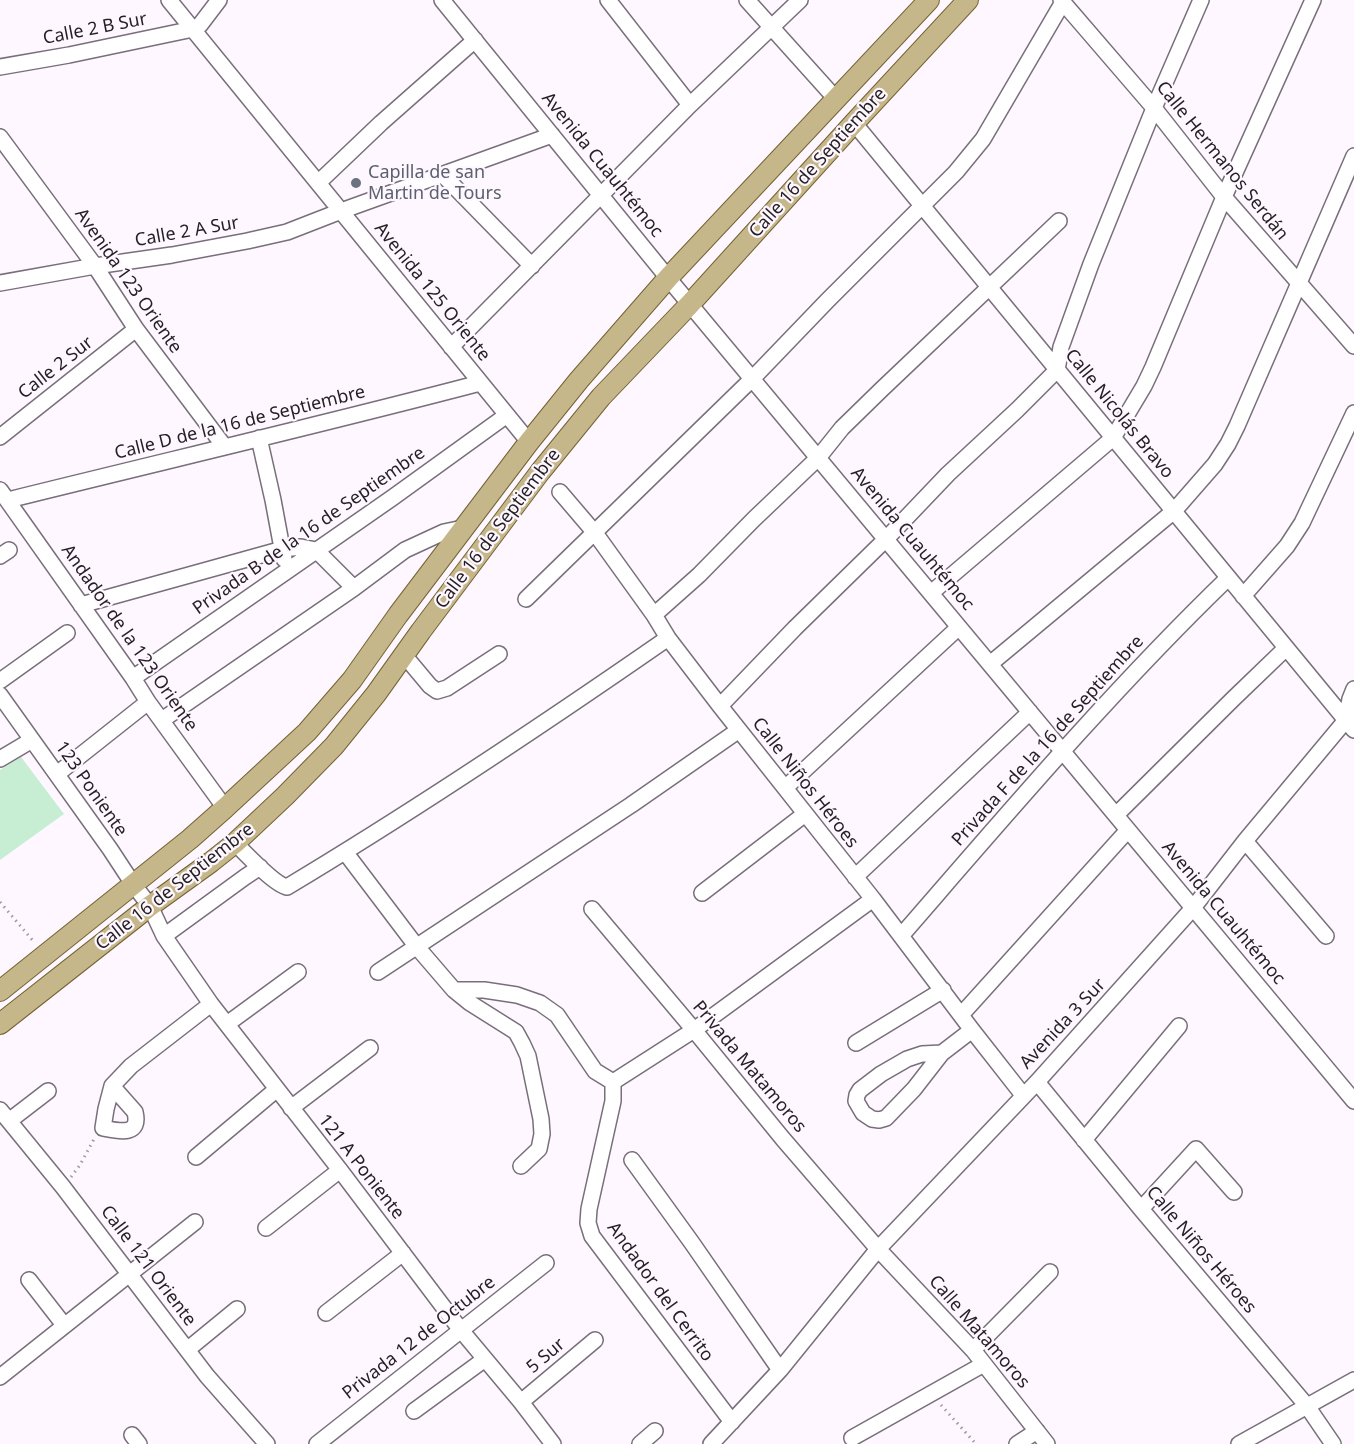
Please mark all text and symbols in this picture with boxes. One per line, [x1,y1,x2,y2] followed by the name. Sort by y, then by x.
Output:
[41,8,149,50] street label: Calle 2 B Sur
[1151,77,1293,245] street label: Calle Hermanos Serdán
[745,84,891,242] street label: Calle 16 de Septiembre
[537,88,667,242] street label: Avenida Cuauhtémoc
[368,162,502,204] place label: Capilla de san Martin de Tours
[349,176,363,190] marker: Capilla de san Martin de Tours
[70,204,186,358] street label: Avenida 123 Oriente
[133,212,241,252] street label: Calle 2 A Sur
[369,218,495,366] street label: Avenida 125 Oriente
[14,332,98,404] street label: Calle 2 Sur
[1060,345,1178,483] street label: Calle Nicolás Bravo
[112,381,368,465] street label: Calle D de la 16 de Septiembre
[189,442,429,620] street label: Privada B de la 16 de Septiembre
[431,445,565,613] street label: Calle 16 de Septiembre
[846,463,978,615] street label: Avenida Cuauhtémoc
[56,541,202,735] street label: Andador de la 123 Oriente
[948,631,1148,851] street label: Privada F de la 16 de Septiembre
[747,714,863,852] street label: Calle Niños Héroes
[50,737,132,841] street label: 123 Poniente
[92,819,258,955] street label: Calle 16 de Septiembre
[1157,837,1289,989] street label: Avenida Cuauhtémoc
[1016,974,1110,1074] street label: Avenida 3 Sur
[688,997,810,1137] street label: Privada Matamoros
[313,1110,409,1224] street label: 121 A Poniente
[1141,1182,1261,1318] street label: Calle Niños Héroes
[96,1202,200,1330] street label: Calle 121 Oriente
[602,1218,718,1366] street label: Andador del Cerrito
[924,1271,1034,1393] street label: Calle Matamoros
[338,1272,500,1404] street label: Privada 12 de Octubre
[522,1334,570,1378] street label: 5 Sur

